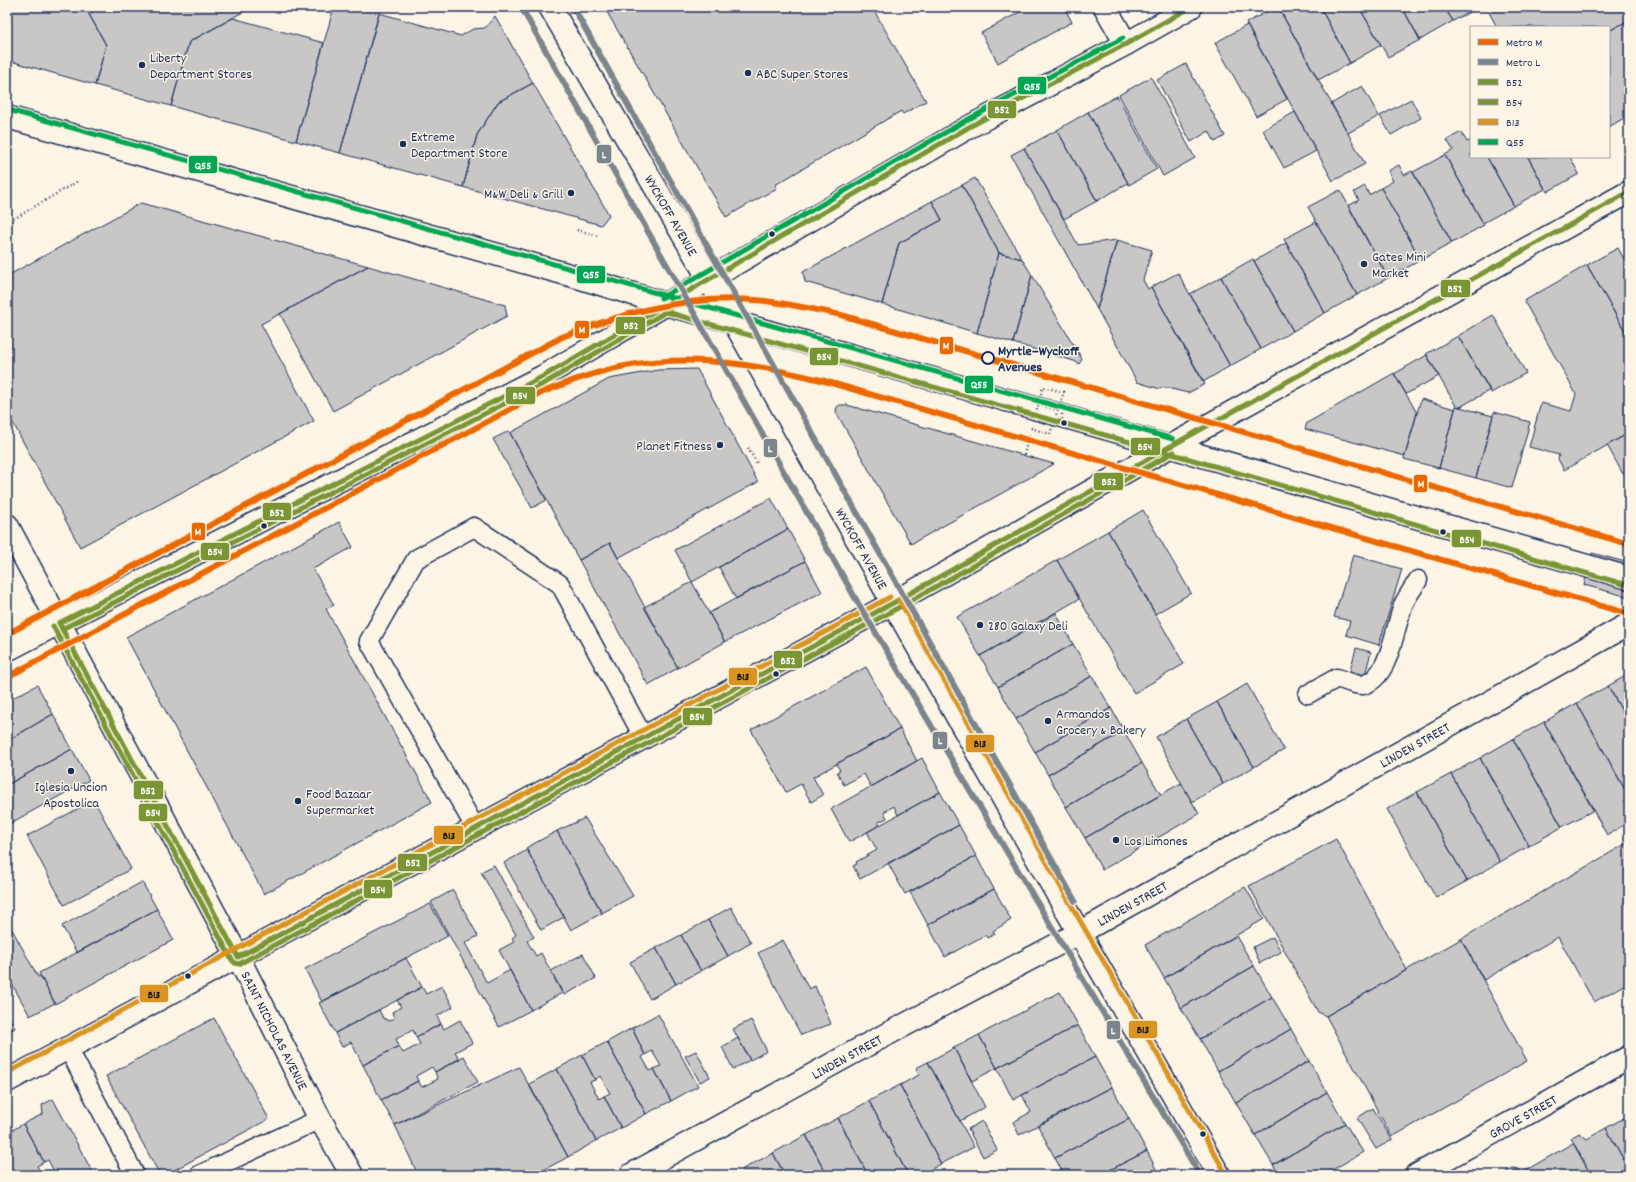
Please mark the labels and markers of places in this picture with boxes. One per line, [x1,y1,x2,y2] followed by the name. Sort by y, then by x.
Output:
[150,49,252,85] place label: Liberty Department Stores
[137,60,147,70] marker: Liberty Department Stores
[756,65,849,85] place label: ABC Super Stores
[743,68,753,78] marker: ABC Super Stores
[411,128,507,164] place label: Extreme Department Store
[398,139,408,149] marker: Extreme Department Store
[484,185,564,205] place label: M&W Deli & Grill
[566,188,576,198] marker: M&W Deli & Grill
[767,229,777,239] unlabelled marker
[1372,248,1426,284] place label: Gates Mini Market
[1359,259,1369,269] marker: Gates Mini Market
[998,342,1080,378] place label: Myrtle–Wyckoff Avenues
[981,351,995,365] marker: Myrtle–Wyckoff Avenues
[1059,418,1069,428] unlabelled marker
[636,437,712,457] place label: Planet Fitness
[715,440,725,450] marker: Planet Fitness
[259,521,269,531] unlabelled marker
[1438,527,1448,537] unlabelled marker
[988,617,1068,637] place label: 280 Galaxy Deli
[975,620,985,630] marker: 280 Galaxy Deli
[771,669,781,679] unlabelled marker
[1056,705,1146,741] place label: Armandos Grocery & Bakery
[1043,716,1053,726] marker: Armandos Grocery & Bakery
[66,766,76,776] marker: Iglesia Uncion Apostolica
[35,778,107,814] place label: Iglesia Uncion Apostolica
[306,785,374,821] place label: Food Bazaar Supermarket
[293,796,303,806] marker: Food Bazaar Supermarket
[1124,832,1188,852] place label: Los Limones
[1111,835,1121,845] marker: Los Limones
[183,971,193,981] unlabelled marker
[1198,1129,1208,1139] unlabelled marker

